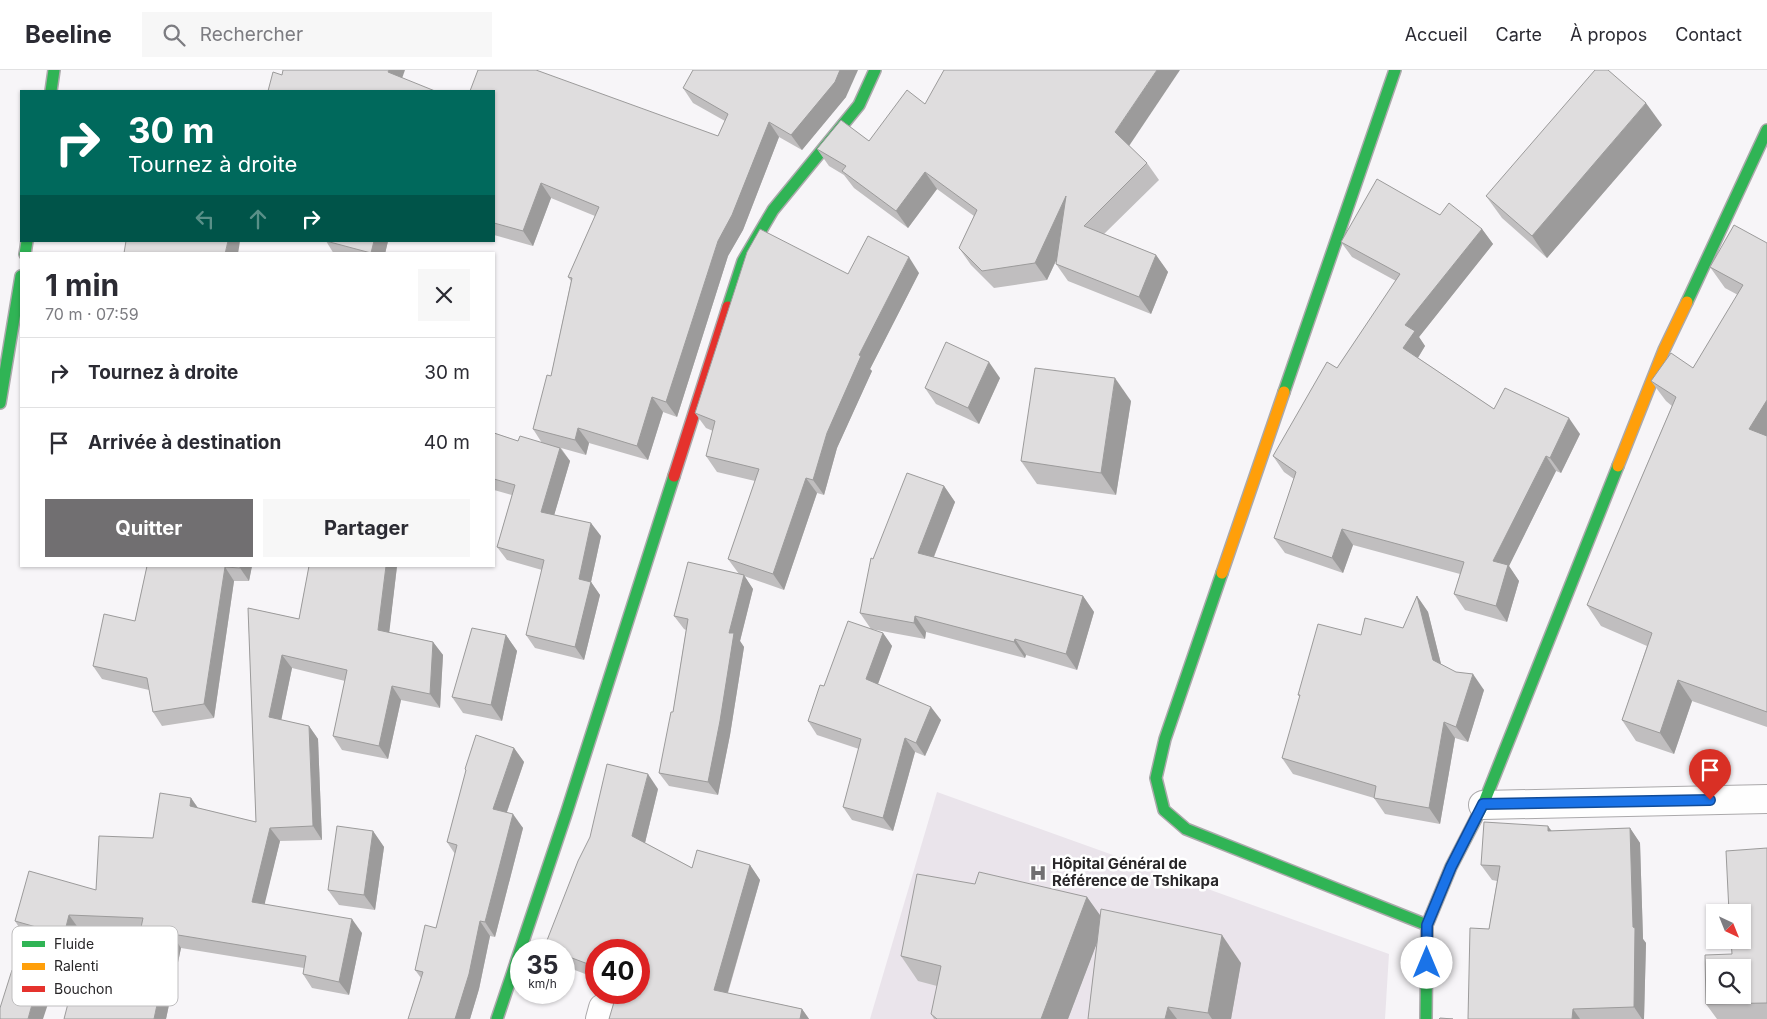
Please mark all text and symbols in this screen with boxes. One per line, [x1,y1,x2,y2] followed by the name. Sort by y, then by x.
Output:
[142,12,492,57] search box
[25,20,112,49] text: Beeline
[160,21,188,49] icon: search
[200,23,303,46] text: Rechercher
[1405,24,1468,45] text: Accueil
[1496,24,1542,45] text: Carte
[1570,24,1647,45] text: À propos
[1675,24,1742,45] text: Contact
[128,109,214,151] text: 30 m
[45,110,110,175] icon: right
[128,151,297,177] text: Tournez à droite
[191,205,219,233] icon: left
[244,205,272,233] icon: ahead
[297,205,325,233] icon: right
[45,267,119,303] text: 1 min
[418,269,470,321] button: close
[45,304,139,324] text: 70 m · 07:59
[45,359,73,387] icon: right
[88,361,238,384] text: Tournez à droite
[424,361,470,384] text: 30 m
[45,429,73,457] icon: arrive
[88,431,281,454] text: Arrivée à destination
[424,431,470,454] text: 40 m
[45,499,253,557] button: Quitter
[263,499,470,557] button: Partager
[1689,749,1731,800] pin
[1696,756,1724,784] icon: arrive
[1052,854,1219,890] place label: Hôpital Général de Référence de Tshikapa
[1028,863,1048,883] hospital icon: Hôpital Général de Référence de Tshikapa
[1706,904,1751,949] north arrow
[1706,904,1751,1004] map controls
[12,926,178,1006] legend
[54,935,94,952] text: Fluide
[1400,936,1452,988] position arrow
[585,939,650,1004] speed limit sign: 40
[526,950,559,980] text: 35
[54,957,99,974] text: Ralenti
[1706,959,1751,1004] button: search
[528,976,557,991] text: km/h
[54,980,113,997] text: Bouchon

